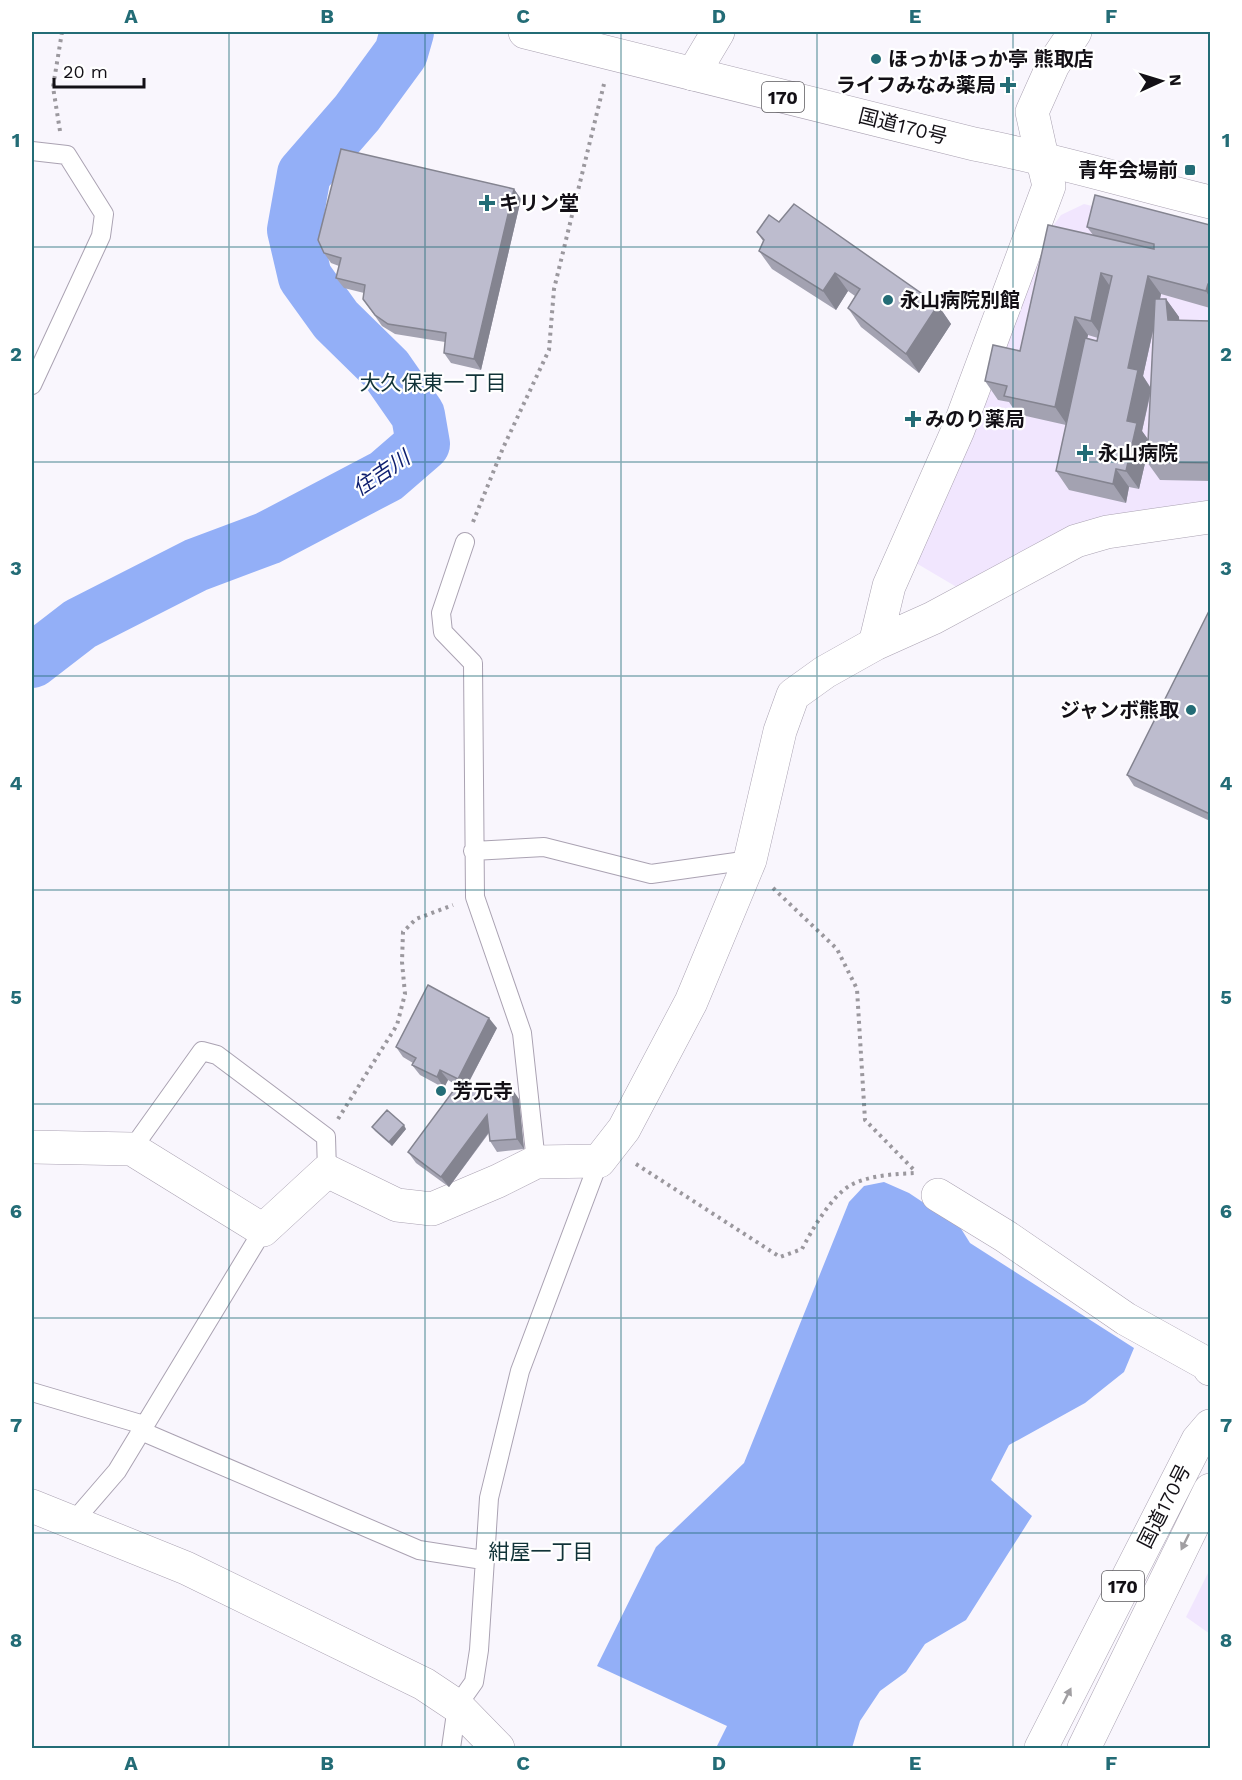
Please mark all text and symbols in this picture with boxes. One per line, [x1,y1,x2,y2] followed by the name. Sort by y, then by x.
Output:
[124,4,138,28] text: A
[320,4,334,28] text: B
[516,4,530,28] text: C
[712,4,726,28] text: D
[909,4,921,28] text: E
[1105,4,1117,28] text: F
[888,47,1094,71] place label: ほっかほっか亭 熊取店
[54,51,144,89] scale bar
[1131,51,1191,111] north arrow
[869,52,883,66] marker: ほっかほっか亭 熊取店
[63,61,108,82] text: 20 m
[836,73,996,97] place label: ライフみなみ薬局
[1166,73,1185,87] text: N
[1001,78,1015,92] marker: ライフみなみ薬局
[762,82,804,112] road number: 170
[856,103,950,149] street label: 国道170号
[12,128,20,152] text: 1
[1222,128,1230,152] text: 1
[1078,158,1178,182] place label: 青年会場前
[1183,163,1197,177] marker: 青年会場前
[499,191,579,215] place label: キリン堂
[480,196,494,210] marker: キリン堂
[900,288,1020,312] place label: 永山病院別館
[881,293,895,307] marker: 永山病院別館
[10,342,22,366] text: 2
[1220,342,1232,366] text: 2
[360,370,507,395] district label: 大久保東一丁目
[925,407,1025,431] place label: みのり薬局
[906,412,920,426] marker: みのり薬局
[1098,441,1178,465] place label: 永山病院
[348,444,416,501] water label: 住吉川
[1076,444,1094,462] marker: 永山病院
[10,556,22,580] text: 3
[1220,556,1232,580] text: 3
[1060,698,1180,722] place label: ジャンボ熊取
[1184,703,1198,717] marker: ジャンボ熊取
[10,771,23,795] text: 4
[1220,771,1233,795] text: 4
[10,985,22,1009] text: 5
[1220,985,1232,1009] text: 5
[453,1079,513,1103] place label: 芳元寺
[434,1084,448,1098] marker: 芳元寺
[10,1199,22,1223] text: 6
[1220,1199,1232,1223] text: 6
[10,1413,22,1437] text: 7
[1220,1413,1232,1437] text: 7
[1133,1460,1195,1552] street label: 国道170号
[1180,1534,1189,1551] one-way arrow
[489,1539,594,1564] district label: 紺屋一丁目
[1102,1571,1144,1601] road number: 170
[10,1628,22,1652] text: 8
[1220,1628,1232,1652] text: 8
[1062,1688,1072,1705] one-way arrow
[124,1751,138,1775] text: A
[320,1751,334,1775] text: B
[516,1751,530,1775] text: C
[712,1751,726,1775] text: D
[909,1751,921,1775] text: E
[1105,1751,1117,1775] text: F

